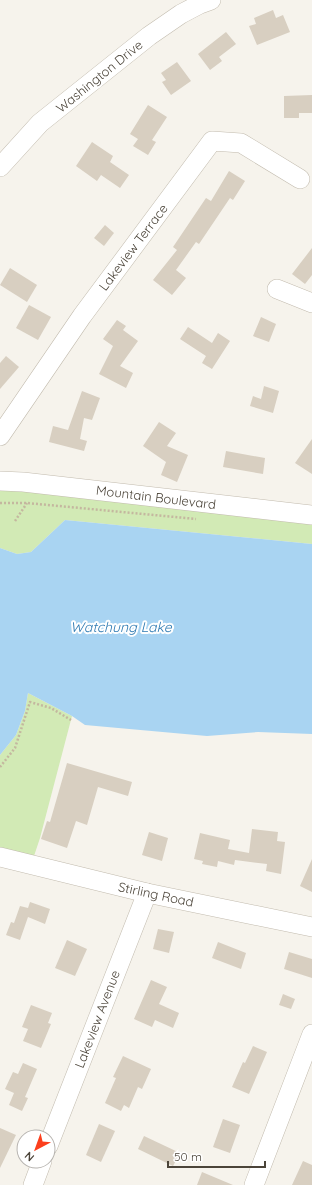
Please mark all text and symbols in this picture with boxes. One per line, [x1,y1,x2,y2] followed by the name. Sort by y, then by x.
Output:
[52,36,146,116] street label: Washington Drive
[95,200,171,294] street label: Lakeview Terrace
[95,482,217,512] street label: Mountain Boulevard
[70,618,173,636] water label: Watchung Lake
[117,878,195,910] street label: Stirling Road
[71,968,123,1070] street label: Lakeview Avenue
[16,1129,56,1169] north arrow
[168,1143,265,1169] scale bar
[22,1149,37,1164] text: N
[174,1149,202,1164] text: 50 m

